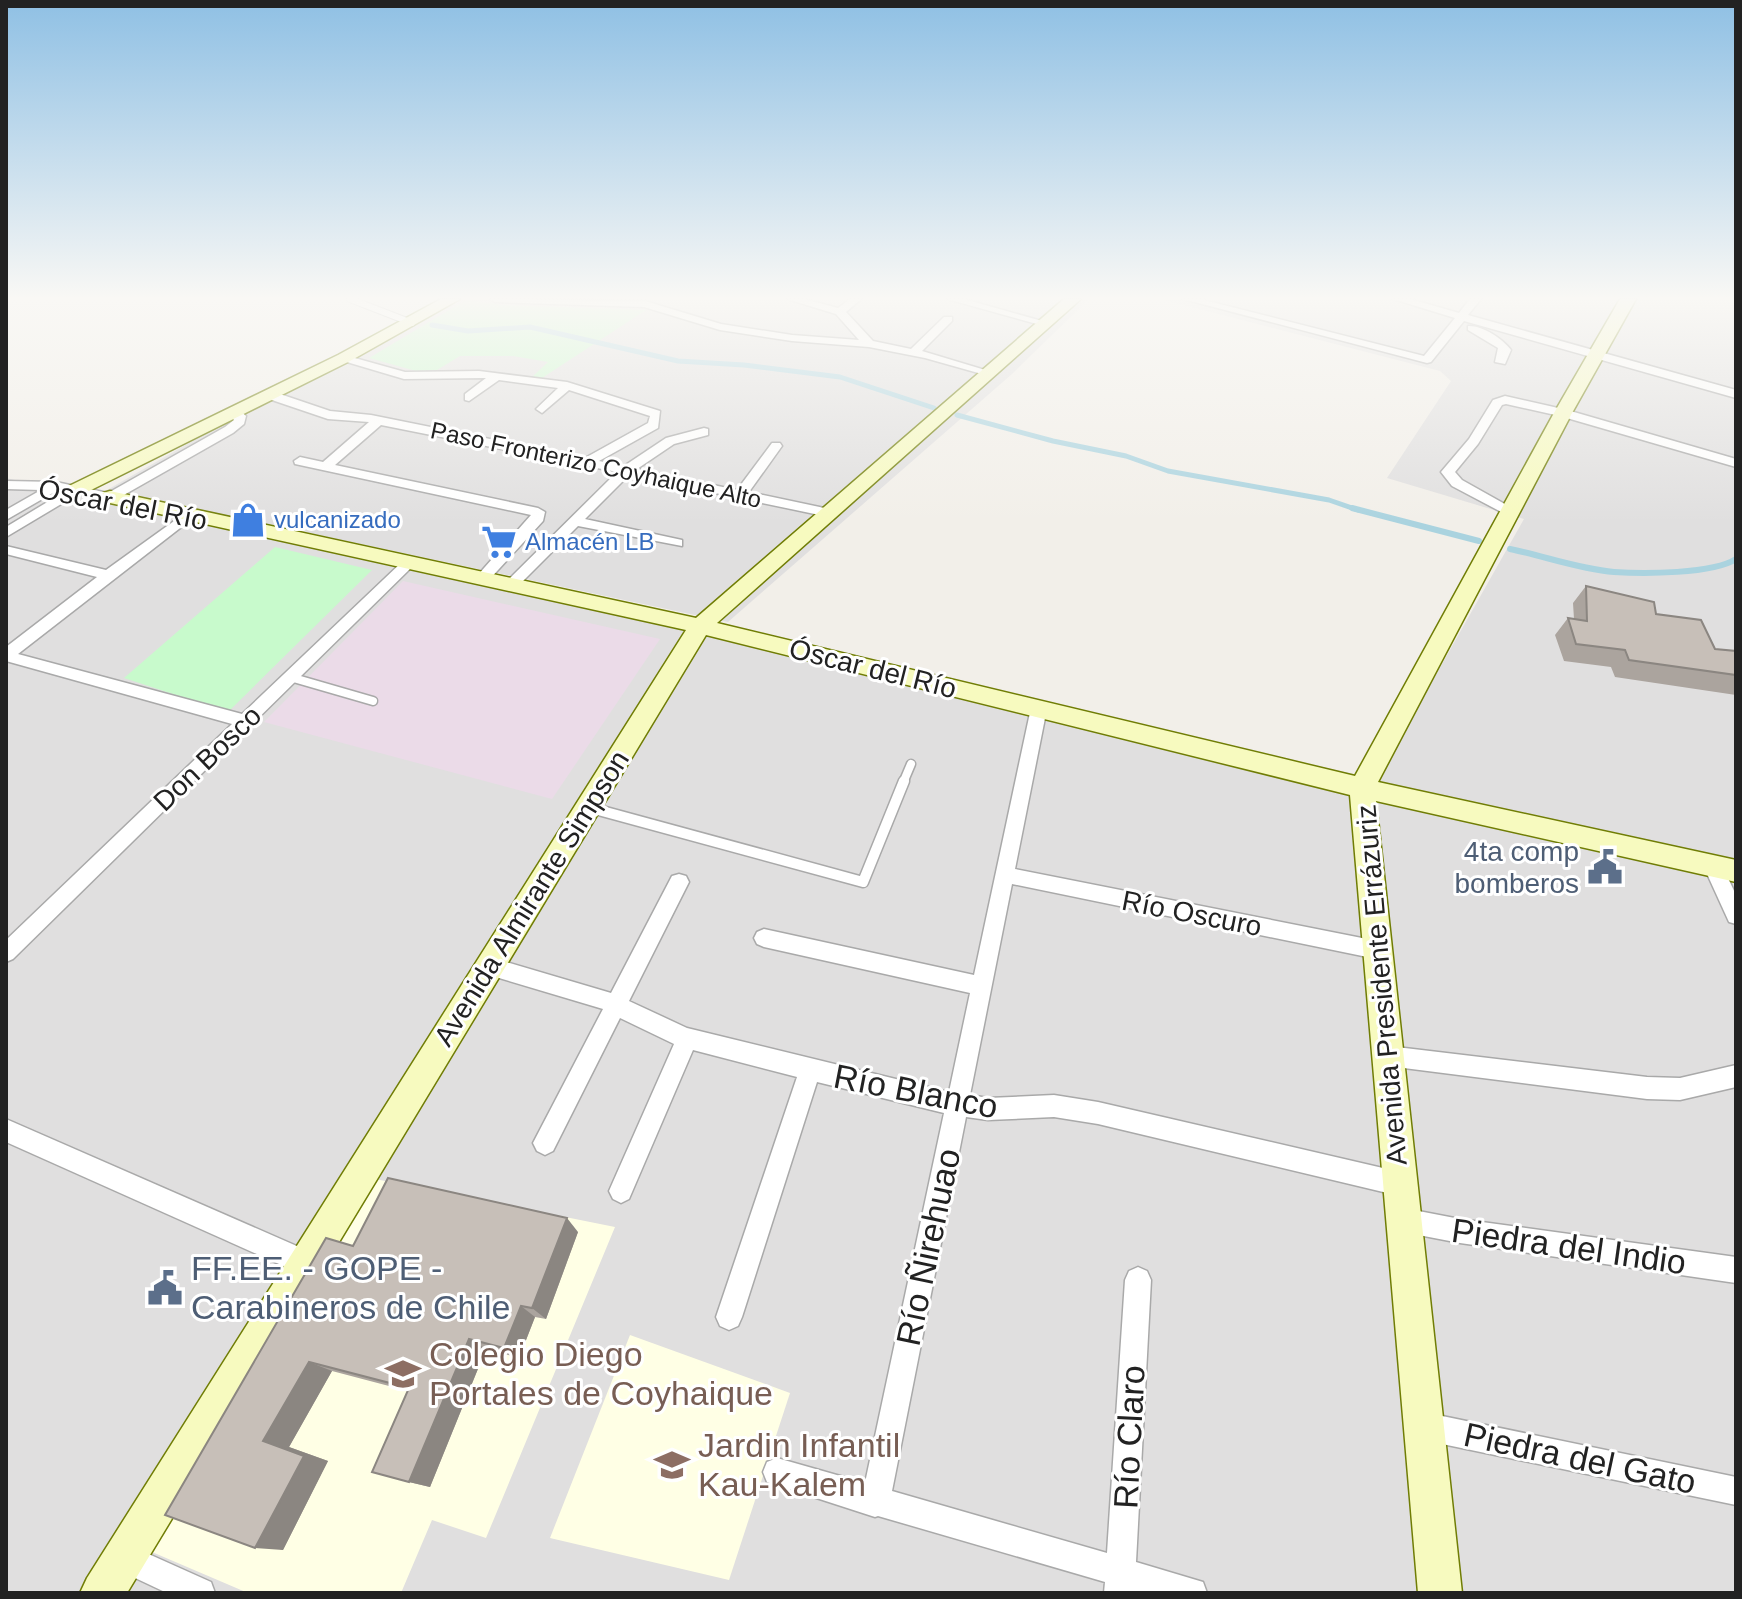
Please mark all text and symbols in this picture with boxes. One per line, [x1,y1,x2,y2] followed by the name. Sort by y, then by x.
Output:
[428,416,764,513] street label: Paso Fronterizo Coyhaique Alto
[36,473,210,536] street label: Óscar del Río
[229,501,267,539] shop icon: vulcanizado
[274,506,401,533] place label: vulcanizado
[480,523,518,561] supermarket icon: Almacén LB
[525,528,654,555] place label: Almacén LB
[786,633,960,704] street label: Óscar del Río
[147,700,267,817] street label: Don Bosco
[428,745,635,1051] street label: Avenida Almirante Simpson
[1350,803,1413,1167] street label: Avenida Presidente Errázuriz
[1454,836,1579,899] place label: 4ta comp bomberos
[1586,848,1624,886] public building icon: 4ta comp bomberos
[1119,885,1264,942] street label: Río Oscuro
[831,1056,1001,1126] street label: Río Blanco
[889,1145,967,1349] street label: Río Ñirehuao
[1449,1211,1689,1281] street label: Piedra del Indio
[191,1249,510,1326] place label: FF.EE. - GOPE - Carabineros de Chile
[146,1269,184,1307] public building icon: FF.EE. - GOPE - Carabineros de Chile
[429,1335,773,1412] place label: Colegio Diego Portales de Coyhaique
[384,1355,422,1393] school or university icon: Colegio Diego Portales de Coyhaique
[1106,1364,1152,1510] street label: Río Claro
[1460,1415,1700,1501] street label: Piedra del Gato
[698,1426,900,1503] place label: Jardin Infantil Kau-Kalem
[653,1446,691,1484] school or university icon: Jardin Infantil Kau-Kalem

